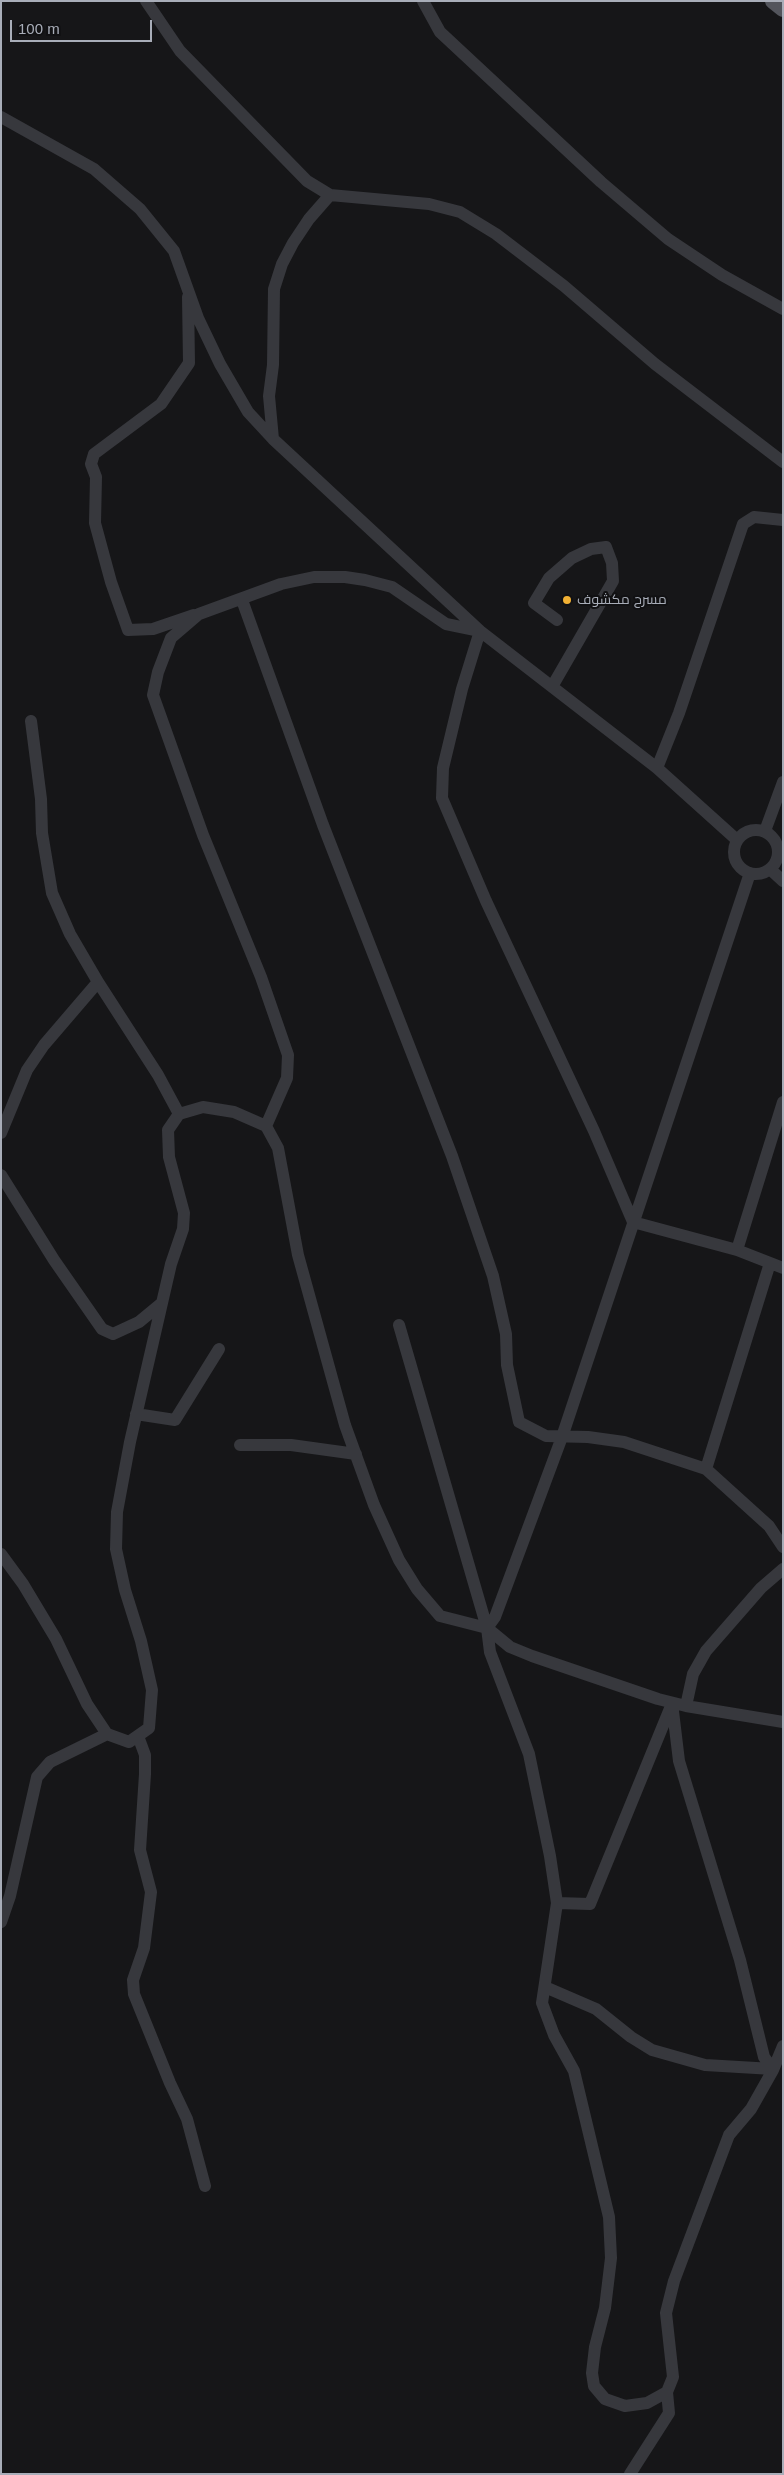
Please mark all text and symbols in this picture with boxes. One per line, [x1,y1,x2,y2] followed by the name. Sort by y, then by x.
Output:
[12,10,155,42] scale bar
[18,20,60,37] text: 100 m
[577,592,667,608] place label: مسرح مكشوف
[561,594,573,606] marker: مسرح مكشوف

